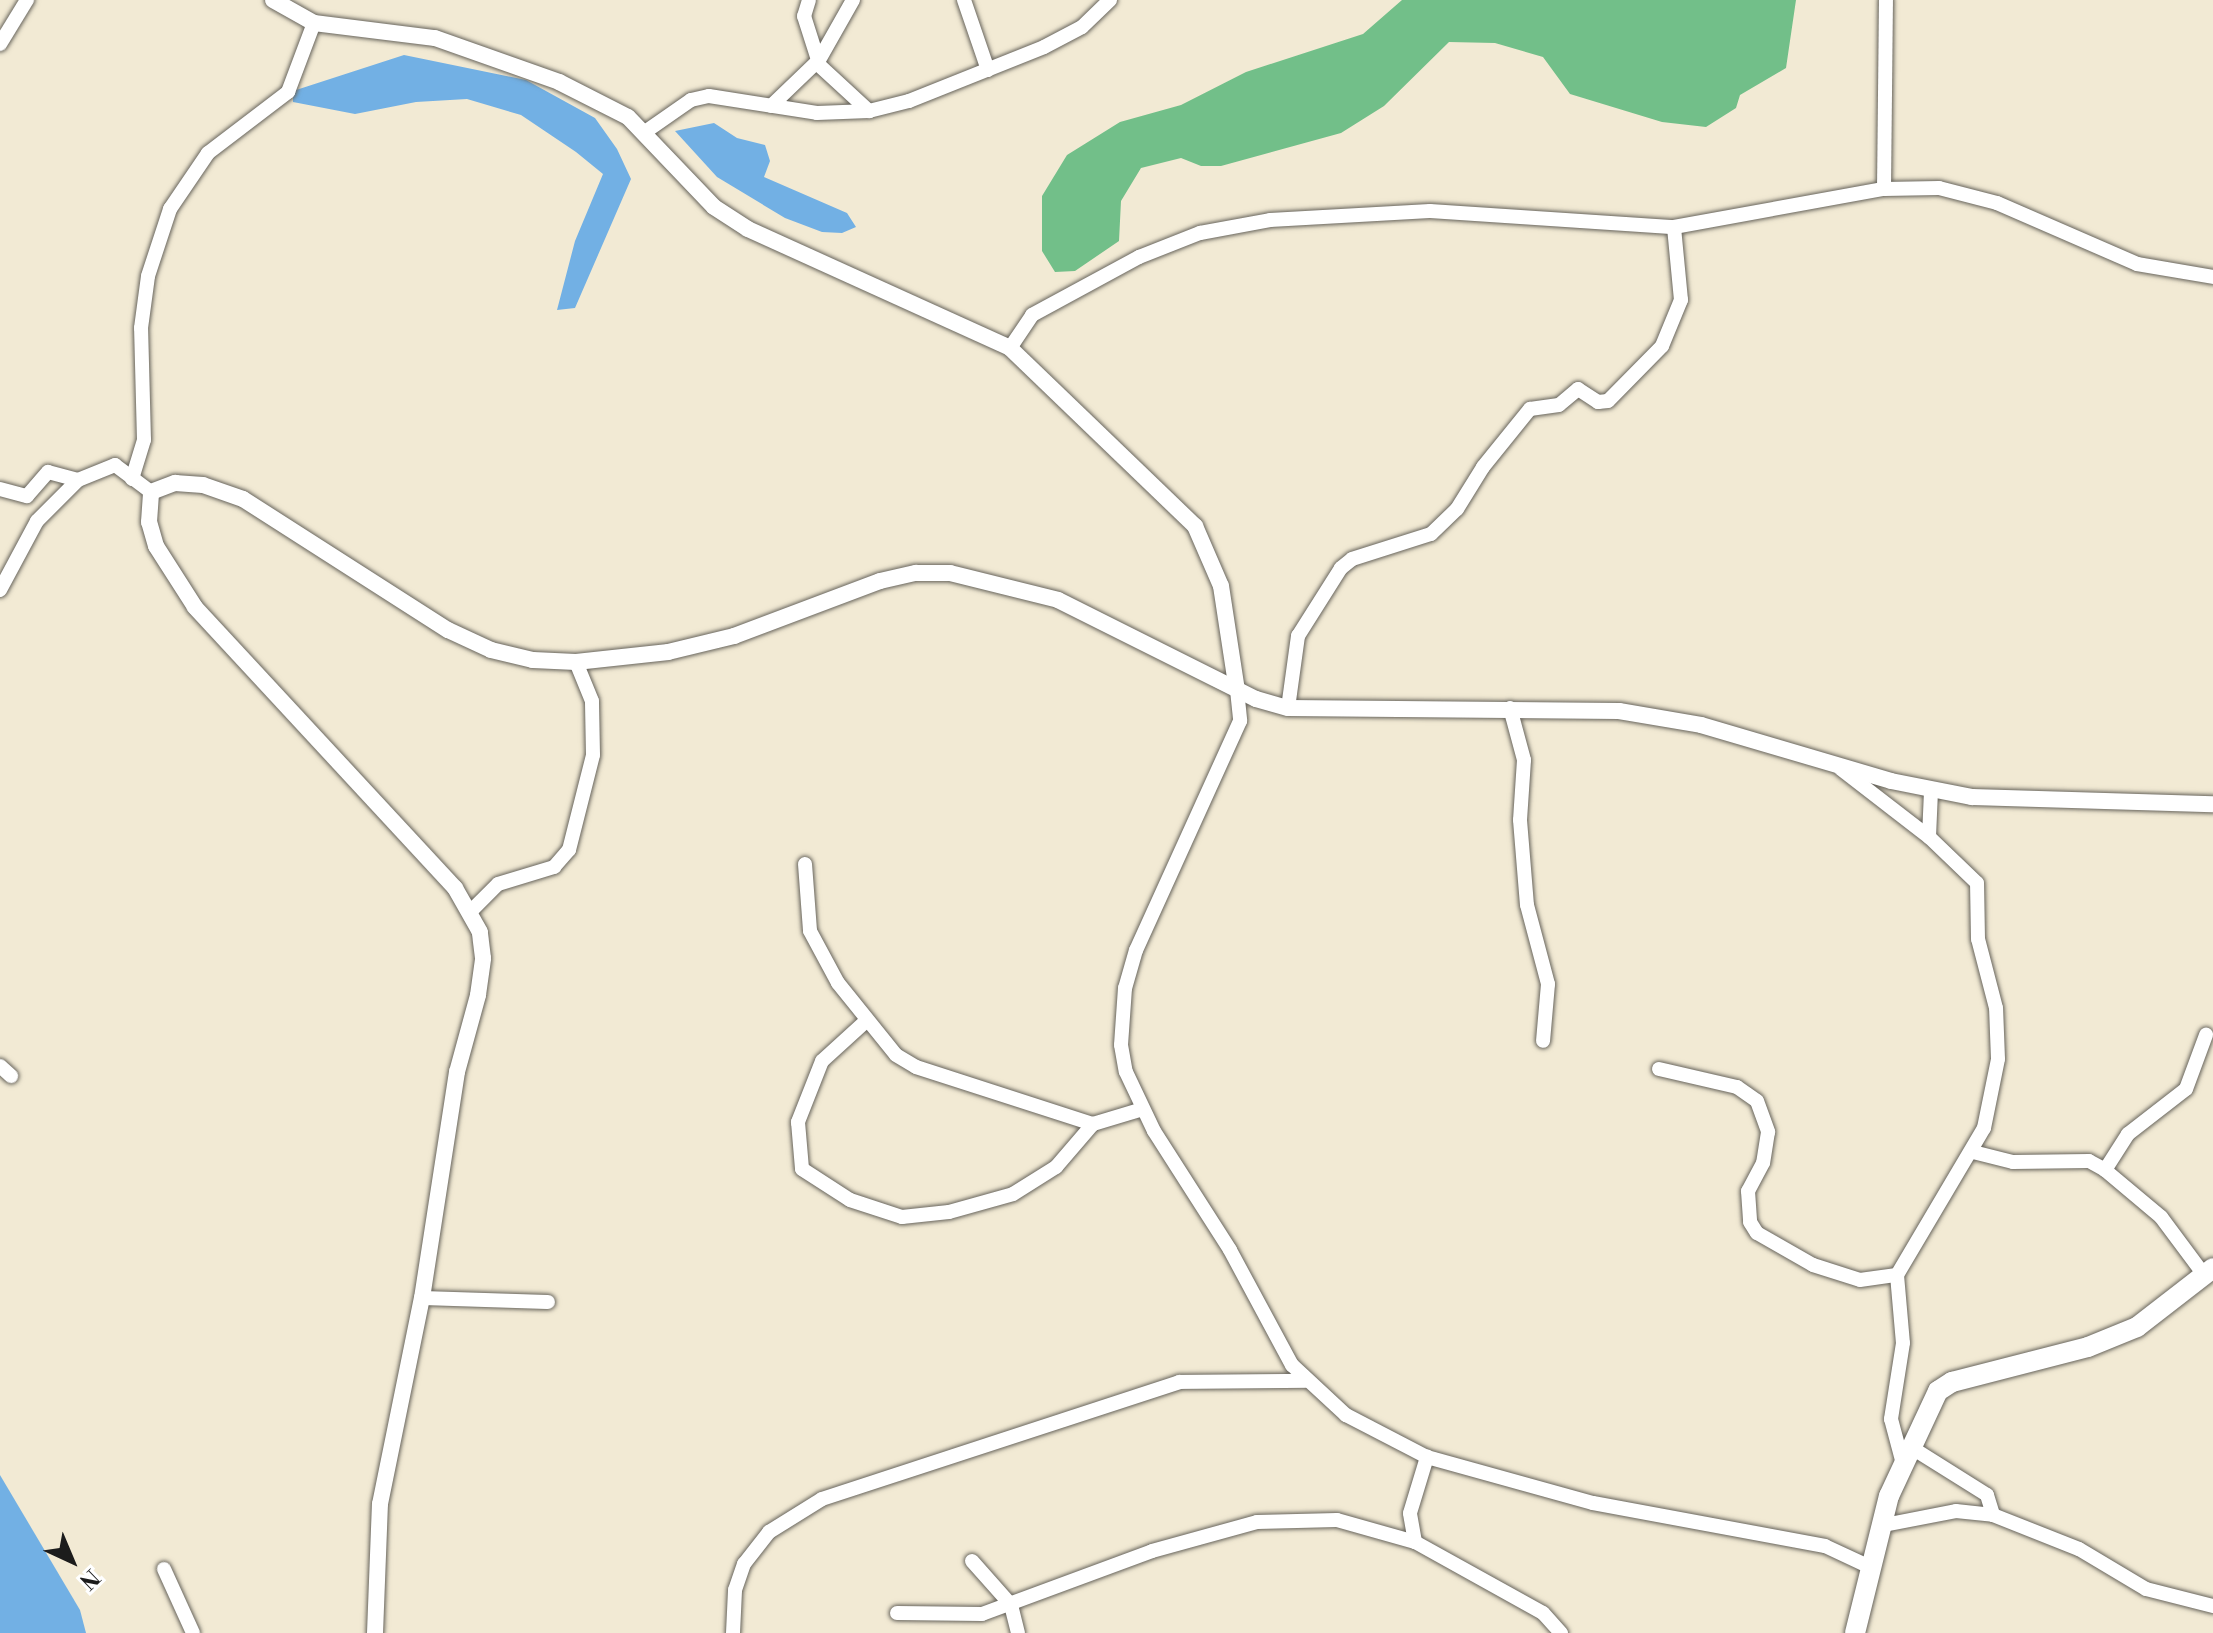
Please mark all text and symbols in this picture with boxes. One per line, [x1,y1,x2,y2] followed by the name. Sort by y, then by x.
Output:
[32,1521,112,1601] north arrow
[73,1563,105,1594] text: N

